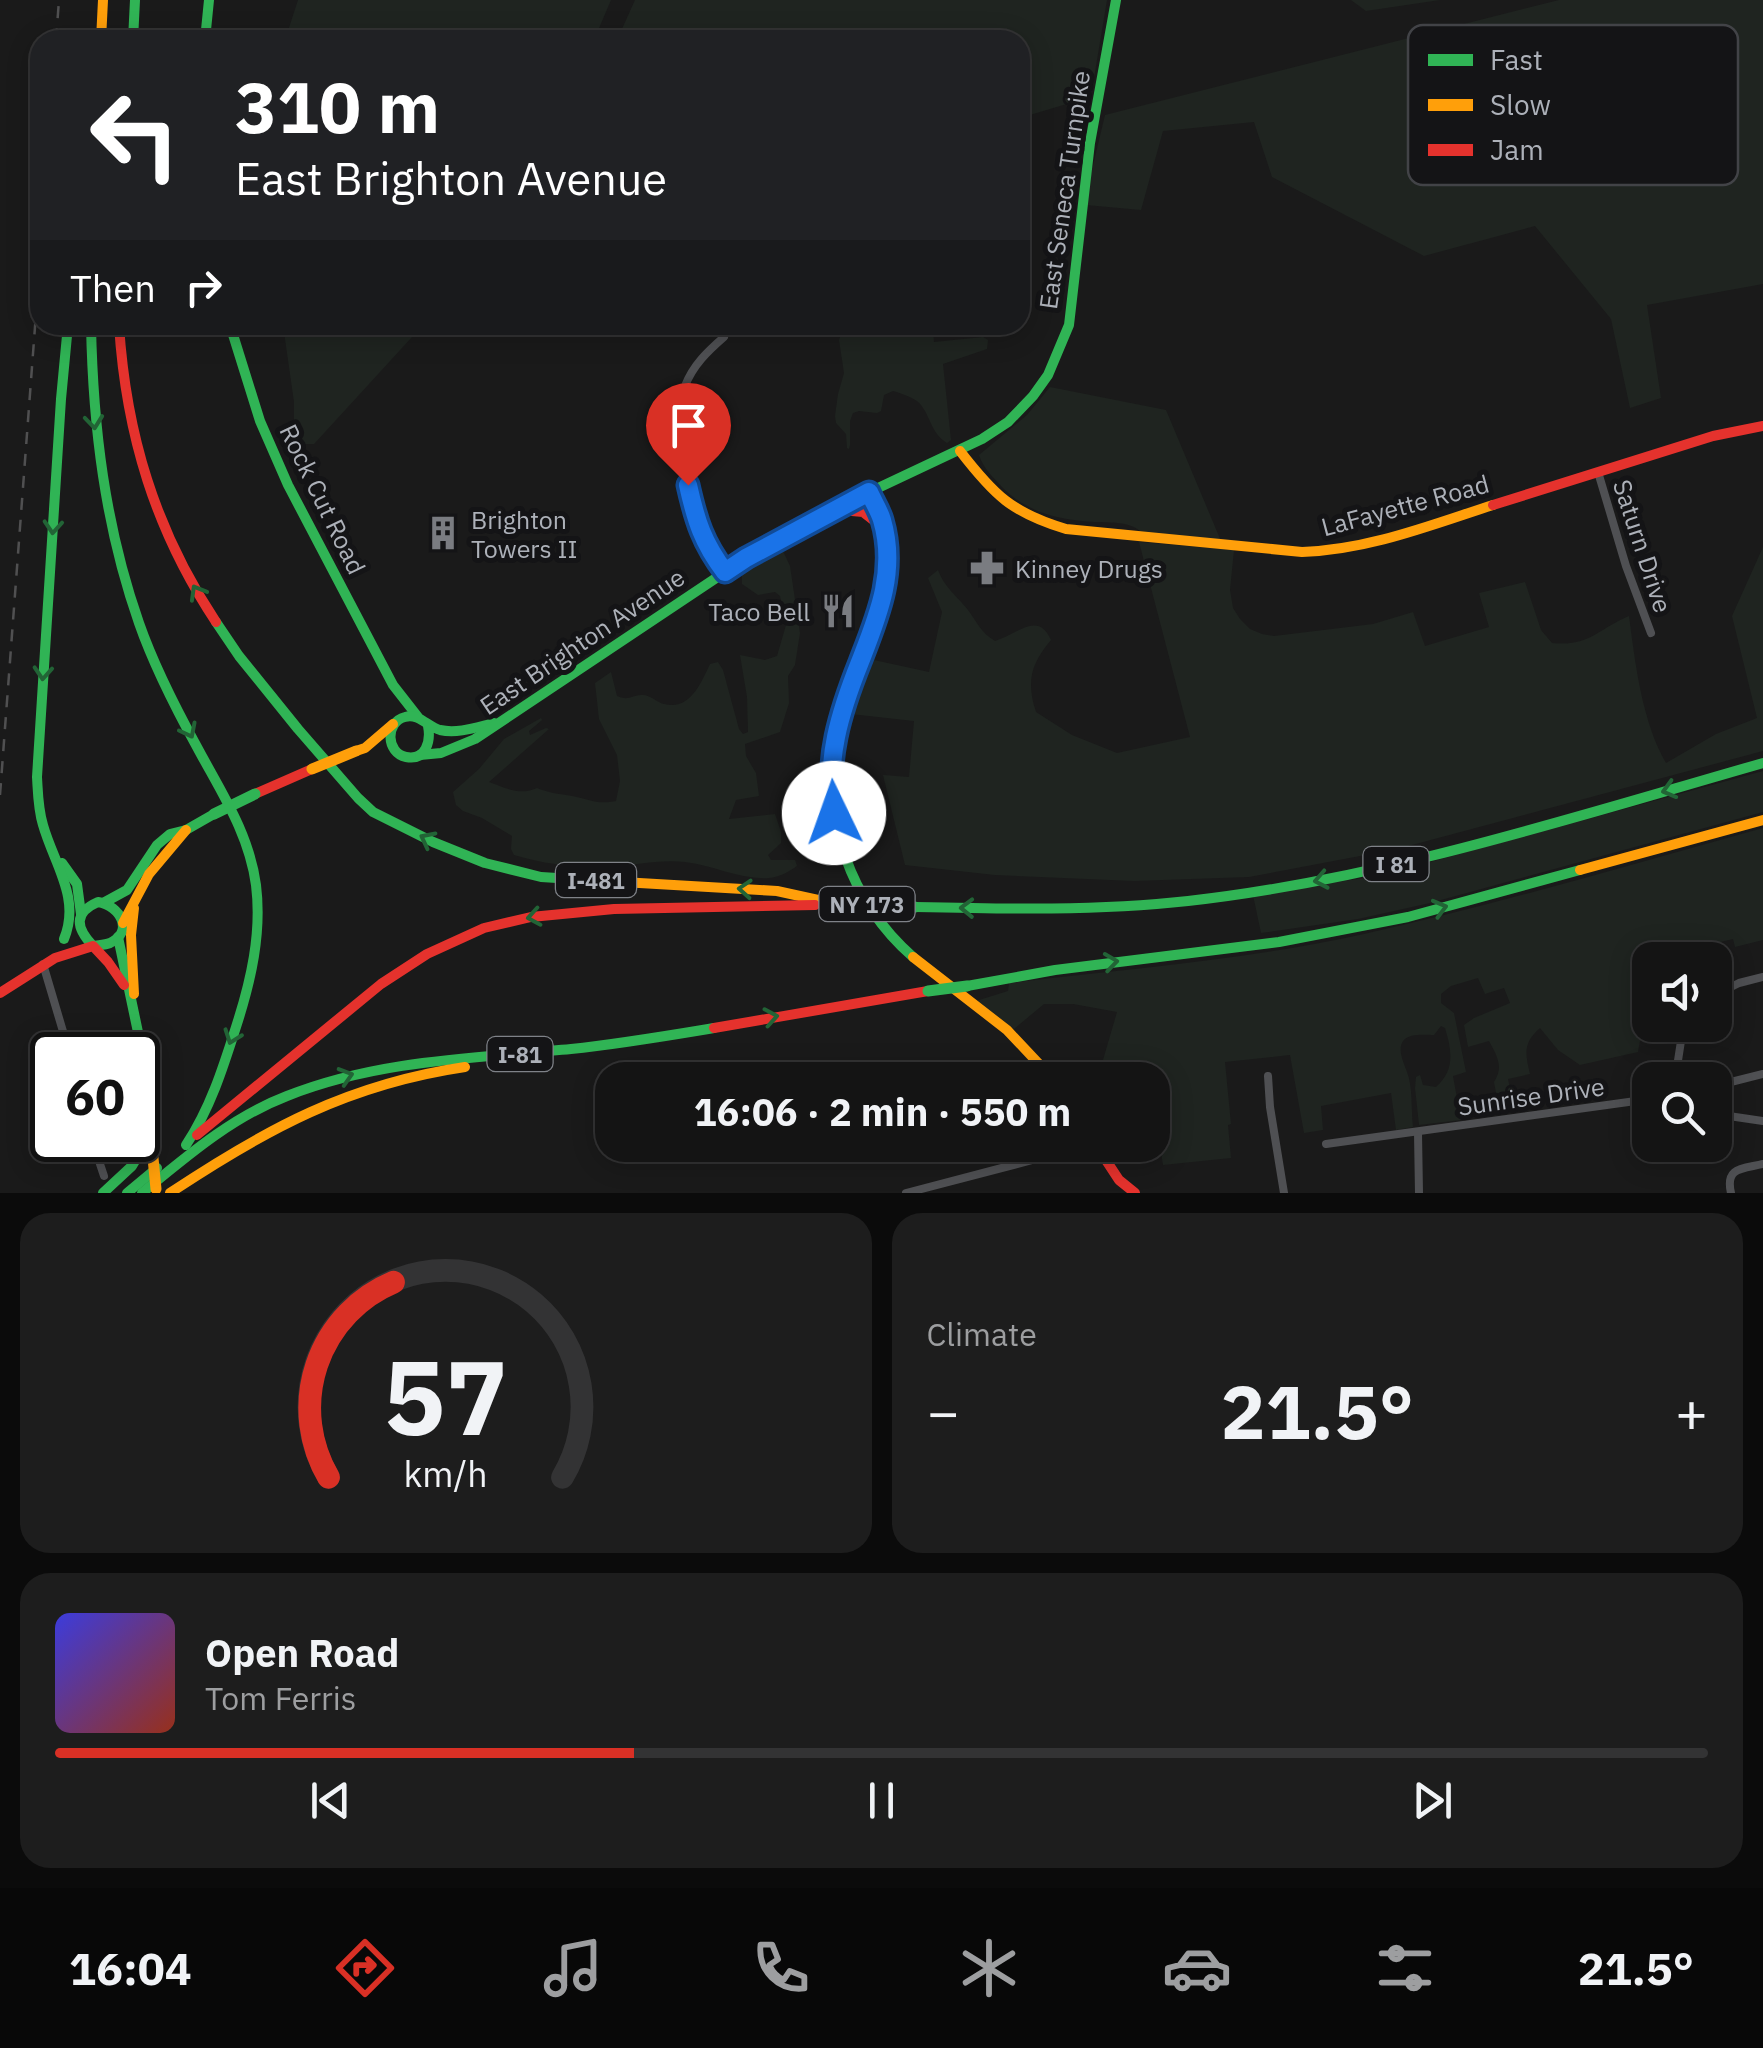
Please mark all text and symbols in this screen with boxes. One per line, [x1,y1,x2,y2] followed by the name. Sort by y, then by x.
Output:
[1408,25,1738,185] legend
[1490,41,1543,78] text: Fast
[235,61,440,152] text: 310 m
[1031,69,1097,311] street label: East Seneca Turnpike
[70,70,200,200] icon: left
[1490,86,1551,123] text: Slow
[1490,131,1544,168] text: Jam
[235,149,667,207] text: East Brighton Avenue
[176,260,231,315] icon: right
[70,263,156,312] text: Then
[646,383,731,486] pin
[661,398,716,453] icon: arrive
[83,415,105,431] one-way arrow
[272,418,374,580] street label: Rock Cut Road
[1317,467,1493,543] street label: LaFayette Road
[1606,475,1680,617] street label: Saturn Drive
[471,503,578,565] place label: Brighton Towers II
[424,514,462,552] building icon: Brighton Towers II
[43,519,64,535] one-way arrow
[968,549,1006,587] pharmacy icon: Kinney Drugs
[1015,552,1163,585] place label: Kinney Drugs
[473,560,691,722] street label: East Brighton Avenue
[190,585,209,603] one-way arrow
[819,592,857,630] restaurant icon: Taco Bell
[708,595,810,628] place label: Taco Bell
[33,666,54,682] one-way arrow
[177,720,196,738] one-way arrow
[782,761,886,865] position arrow
[1661,778,1678,799] one-way arrow
[419,832,437,852] one-way arrow
[1364,847,1428,881] road number: I 81
[556,863,636,897] road number: I-481
[1312,868,1329,889] one-way arrow
[736,879,752,900] one-way arrow
[820,887,914,921] road number: NY 173
[959,898,975,919] one-way arrow
[1431,899,1448,920] one-way arrow
[525,906,542,927] one-way arrow
[1632,942,1732,1162] map controls
[1632,942,1732,1042] button: sound
[1102,953,1119,974] one-way arrow
[763,1007,779,1028] one-way arrow
[224,1027,244,1044] one-way arrow
[30,1032,160,1162] speed limit sign: 60
[488,1037,552,1071] road number: I-81
[1632,1062,1732,1162] button: search
[337,1067,354,1088] one-way arrow
[1455,1069,1607,1123] street label: Sunrise Drive
[694,1087,1071,1136] text: 16:06 · 2 min · 550 m
[927,1313,1037,1355] text: Climate
[383,1328,508,1464] text: 57
[1220,1362,1414,1460] text: 21.5°
[927,1376,960,1447] text: −
[1675,1376,1708,1447] text: +
[404,1450,488,1497] text: km/h
[205,1628,399,1677] text: Open Road
[205,1677,356,1719] text: Tom Ferris
[303,1773,358,1828] icon: previous
[854,1773,909,1828] icon: pause
[1405,1773,1460,1828] icon: next
[330,1933,400,2003] icon: directions
[538,1933,608,2003] icon: music
[746,1933,816,2003] icon: phone
[954,1933,1024,2003] icon: climate
[1162,1933,1232,2003] icon: car
[1370,1933,1440,2003] icon: filters
[69,1939,192,1997] text: 16:04
[1578,1939,1694,1997] text: 21.5°

